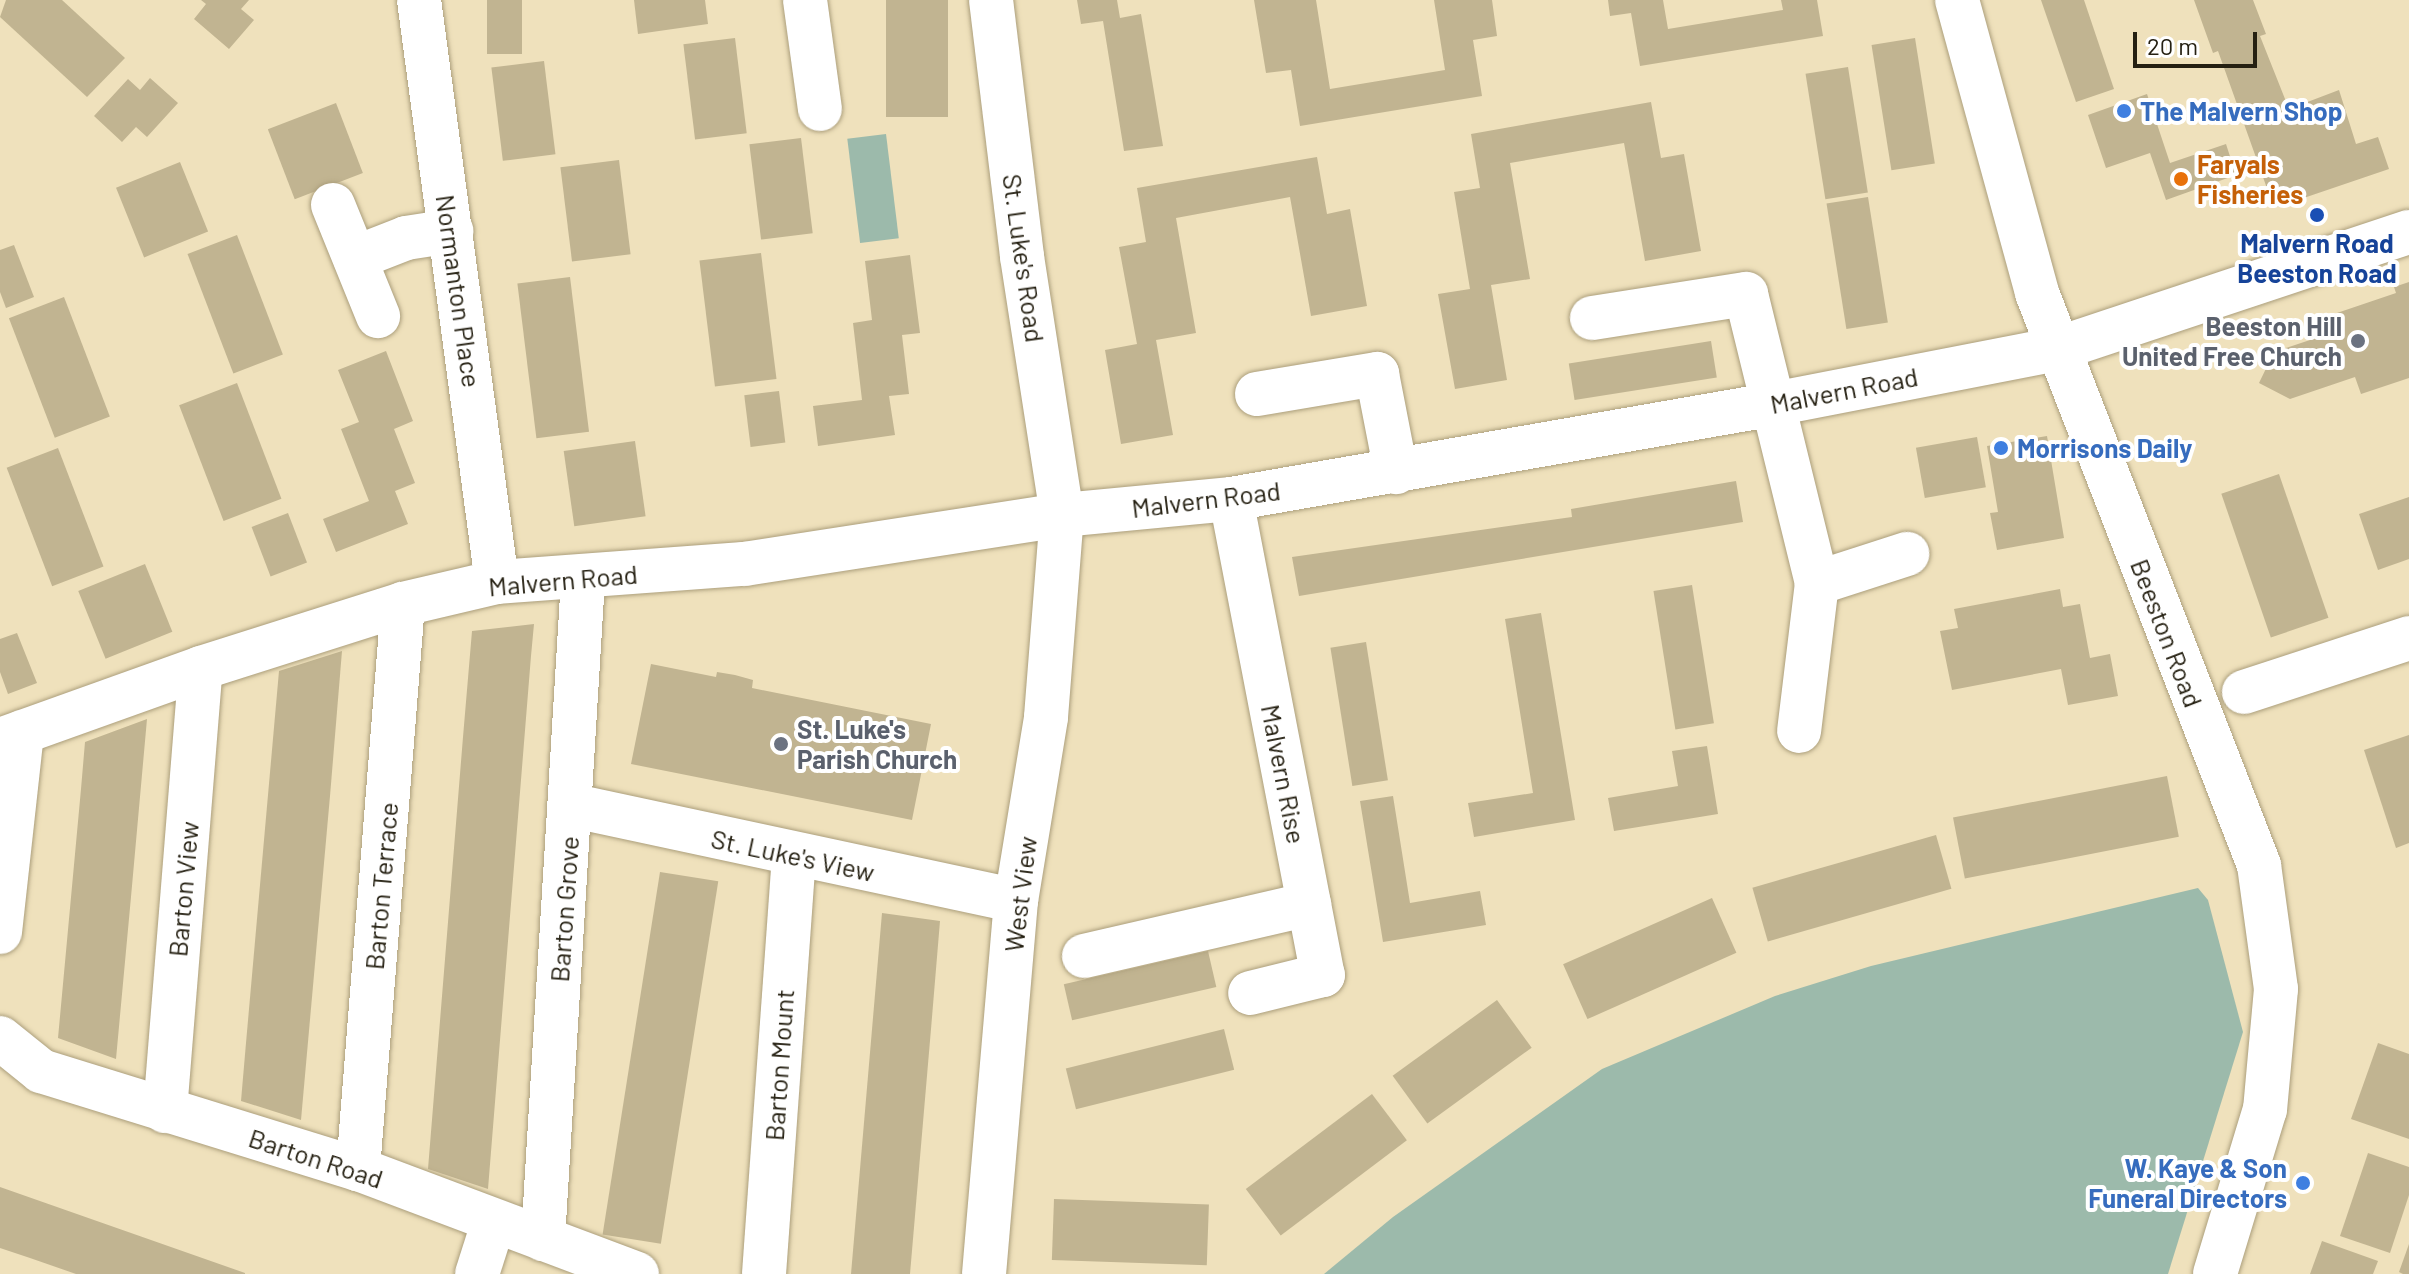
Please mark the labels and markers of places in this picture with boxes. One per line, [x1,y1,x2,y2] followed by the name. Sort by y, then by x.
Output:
[2140,95,2343,127] place label: The Malvern Shop
[2115,102,2133,120] marker: The Malvern Shop
[2197,148,2303,210] place label: Faryals Fisheries
[2172,170,2190,188] marker: Faryals Fisheries
[2308,206,2326,224] marker: Malvern Road Beeston Road
[2237,227,2397,288] place label: Malvern Road Beeston Road
[2122,310,2342,372] place label: Beeston Hill United Free Church
[2349,332,2367,350] marker: Beeston Hill United Free Church
[2017,432,2192,464] place label: Morrisons Daily
[1992,439,2010,457] marker: Morrisons Daily
[797,713,957,774] place label: St. Luke's Parish Church
[772,735,790,753] marker: St. Luke's Parish Church
[2088,1152,2287,1214] place label: W. Kaye & Son Funeral Directors
[2294,1174,2312,1192] marker: W. Kaye & Son Funeral Directors

